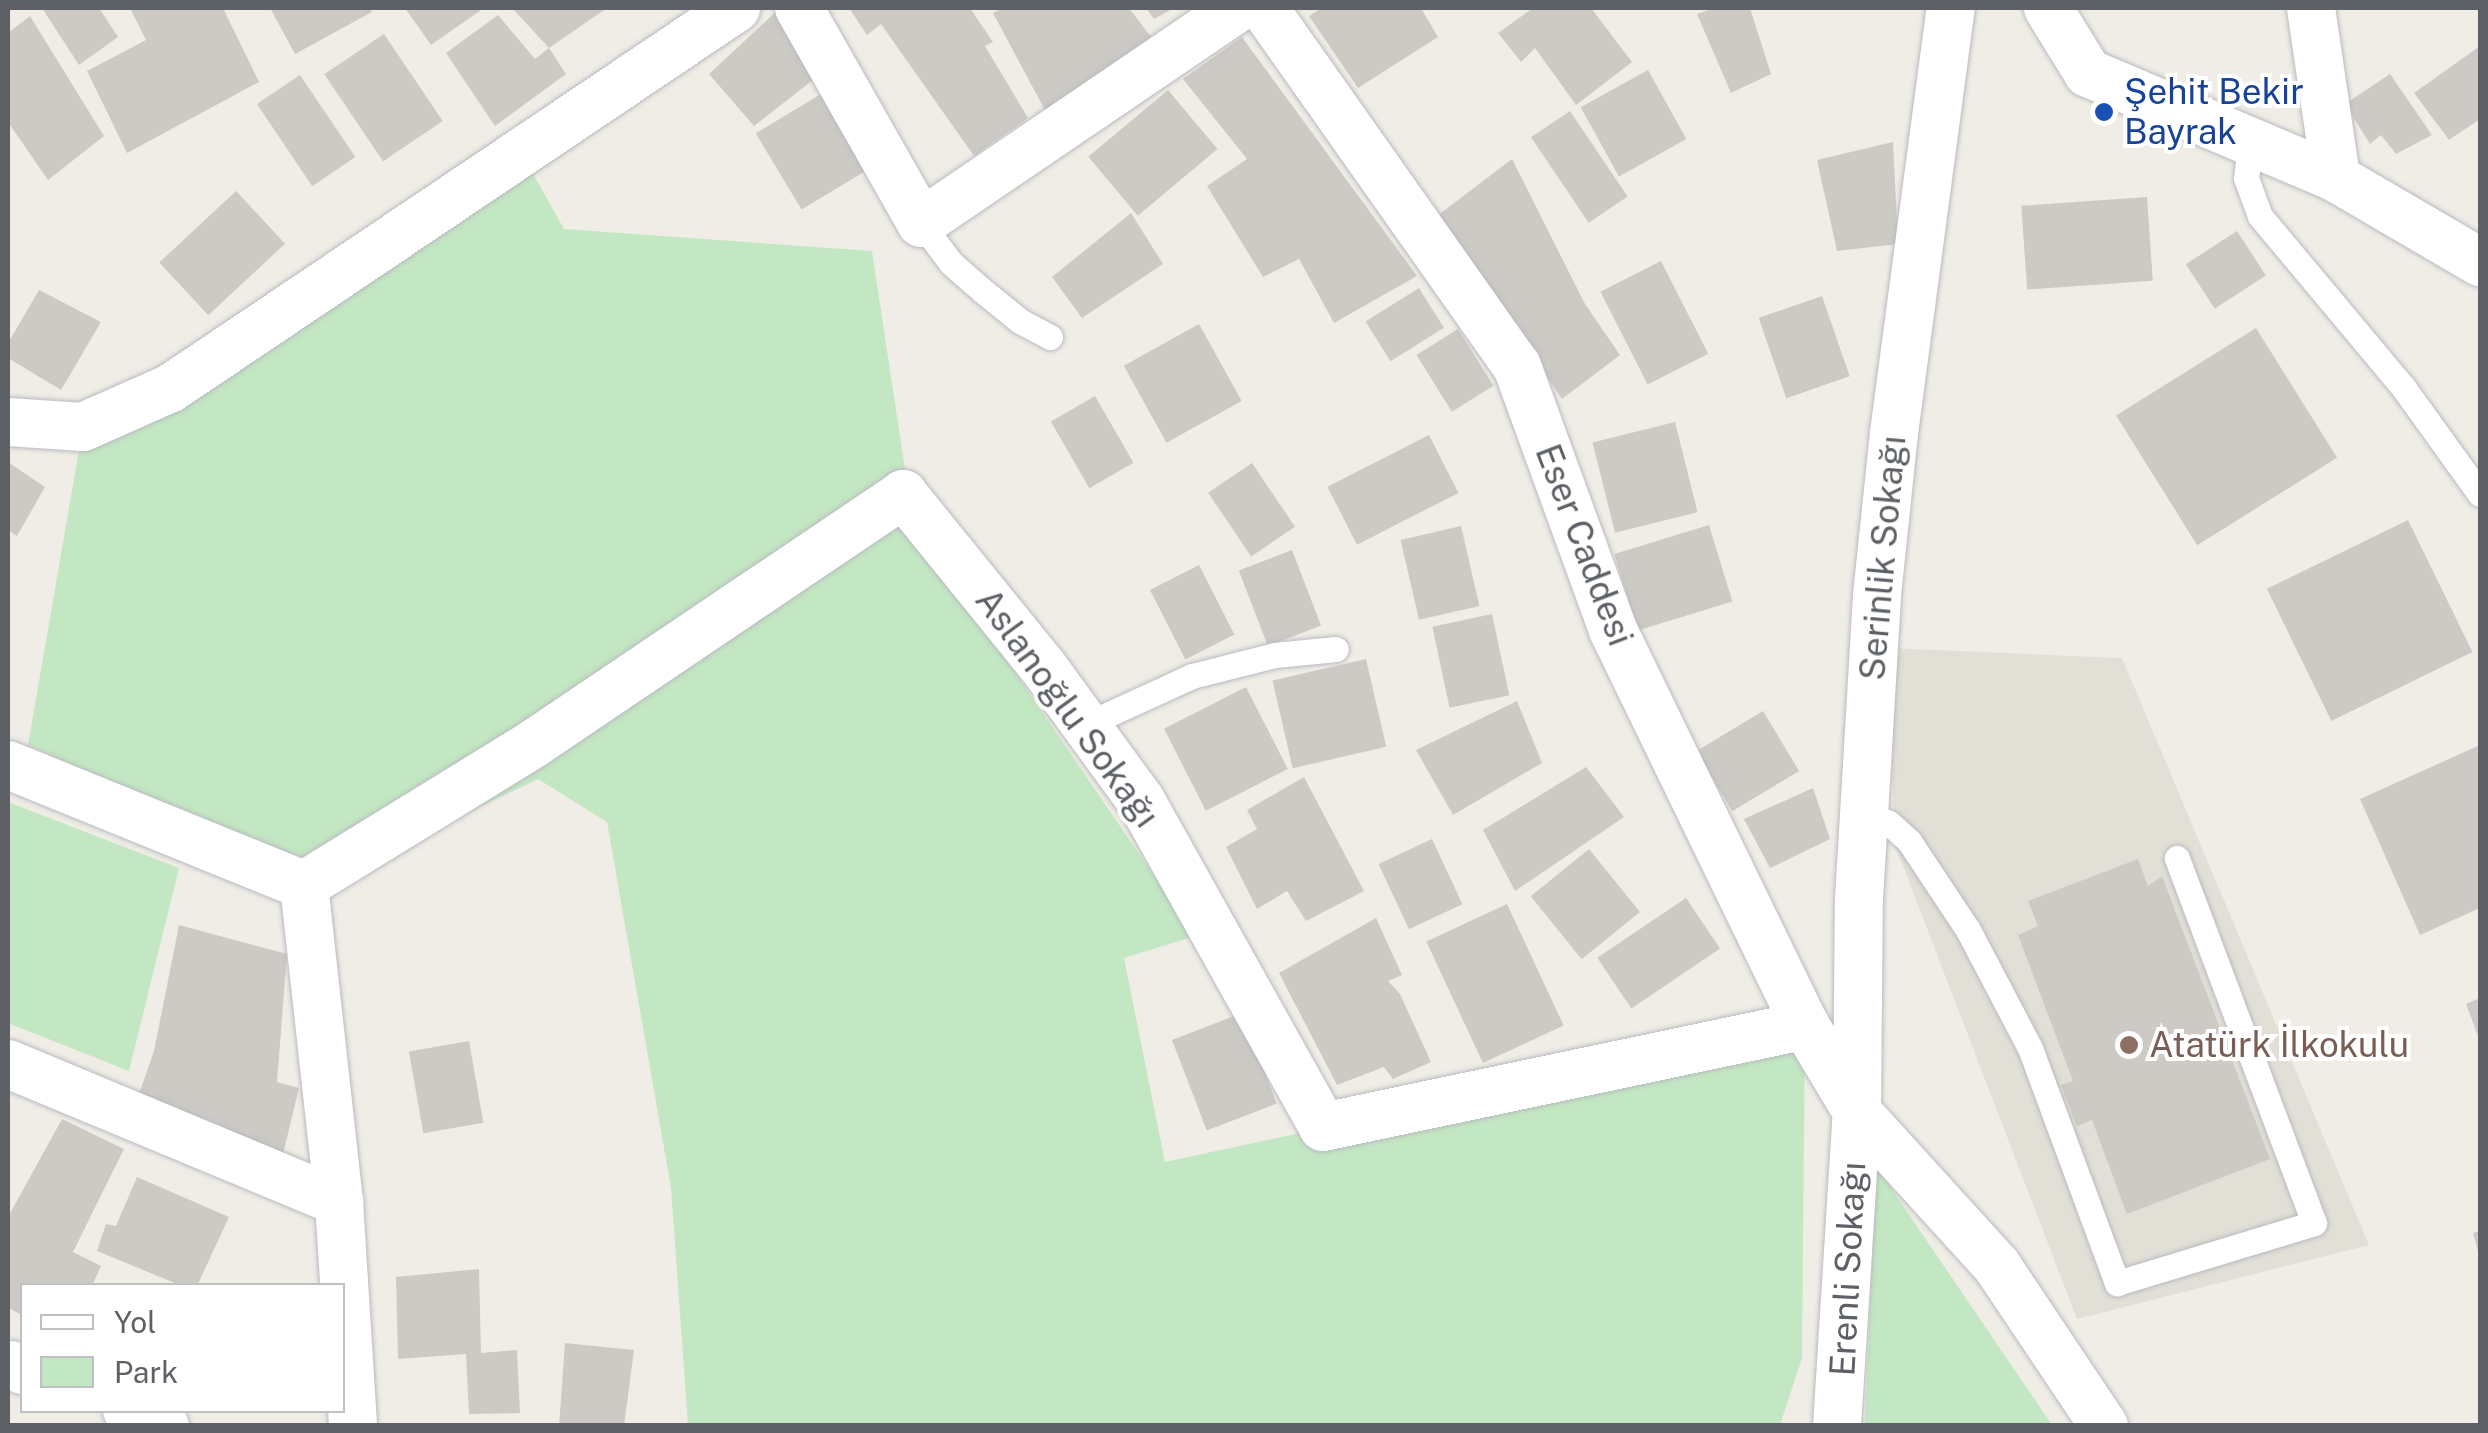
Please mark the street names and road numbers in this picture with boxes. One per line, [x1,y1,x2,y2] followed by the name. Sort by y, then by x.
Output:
[1851,434,1915,682] street label: Serinlik Sokağı
[1526,438,1642,652] street label: Eser Caddesi
[966,581,1168,835] street label: Aslanoğlu Sokağı
[1821,1161,1875,1377] street label: Erenli Sokağı

